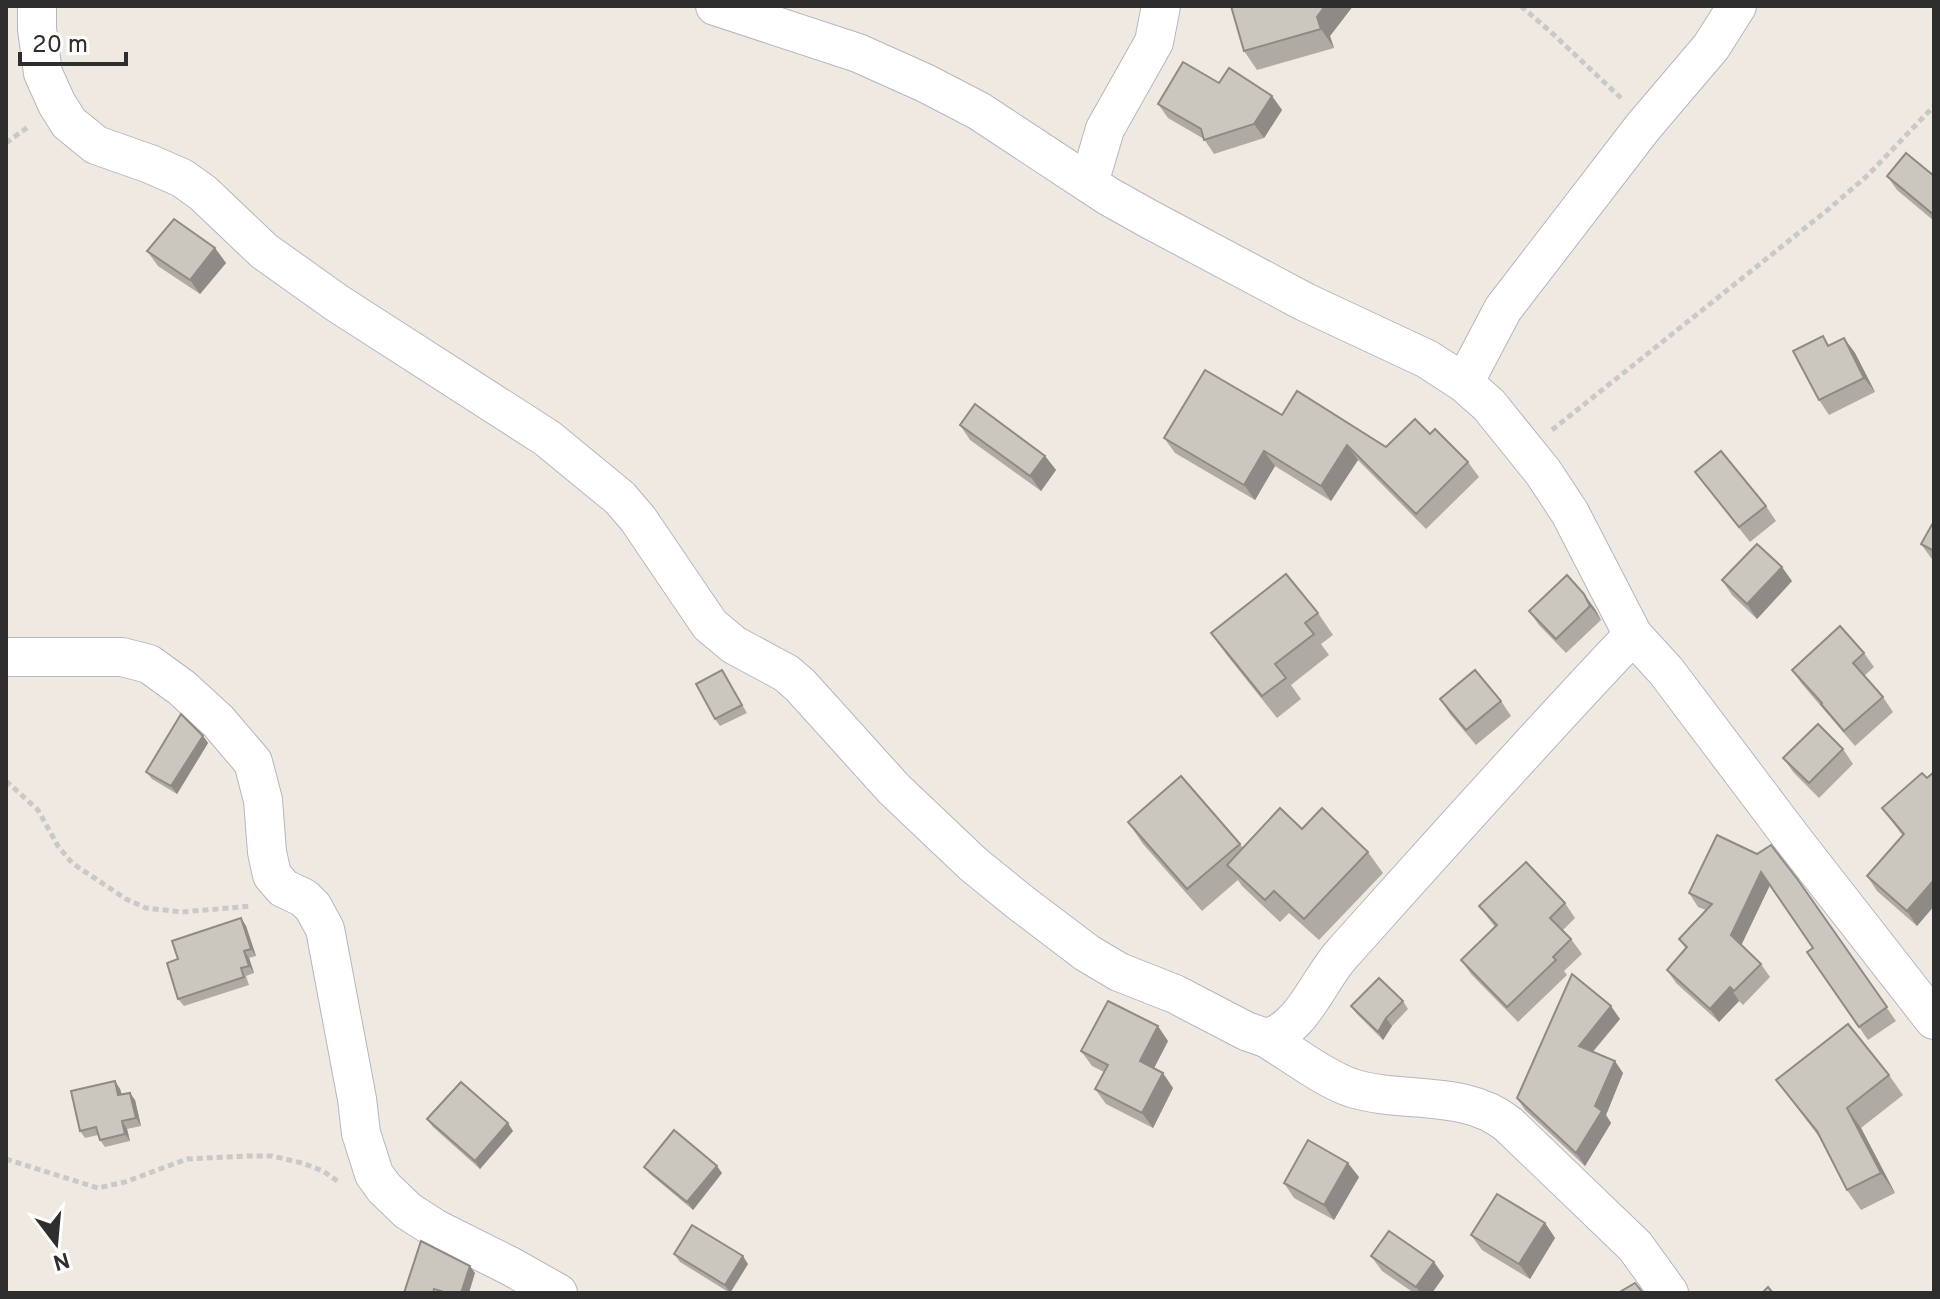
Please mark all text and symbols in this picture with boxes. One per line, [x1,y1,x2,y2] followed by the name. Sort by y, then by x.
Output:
[20,16,126,66] scale bar
[32,31,88,61] text: 20 m
[16,1203,96,1283] north arrow
[50,1245,72,1275] text: N

